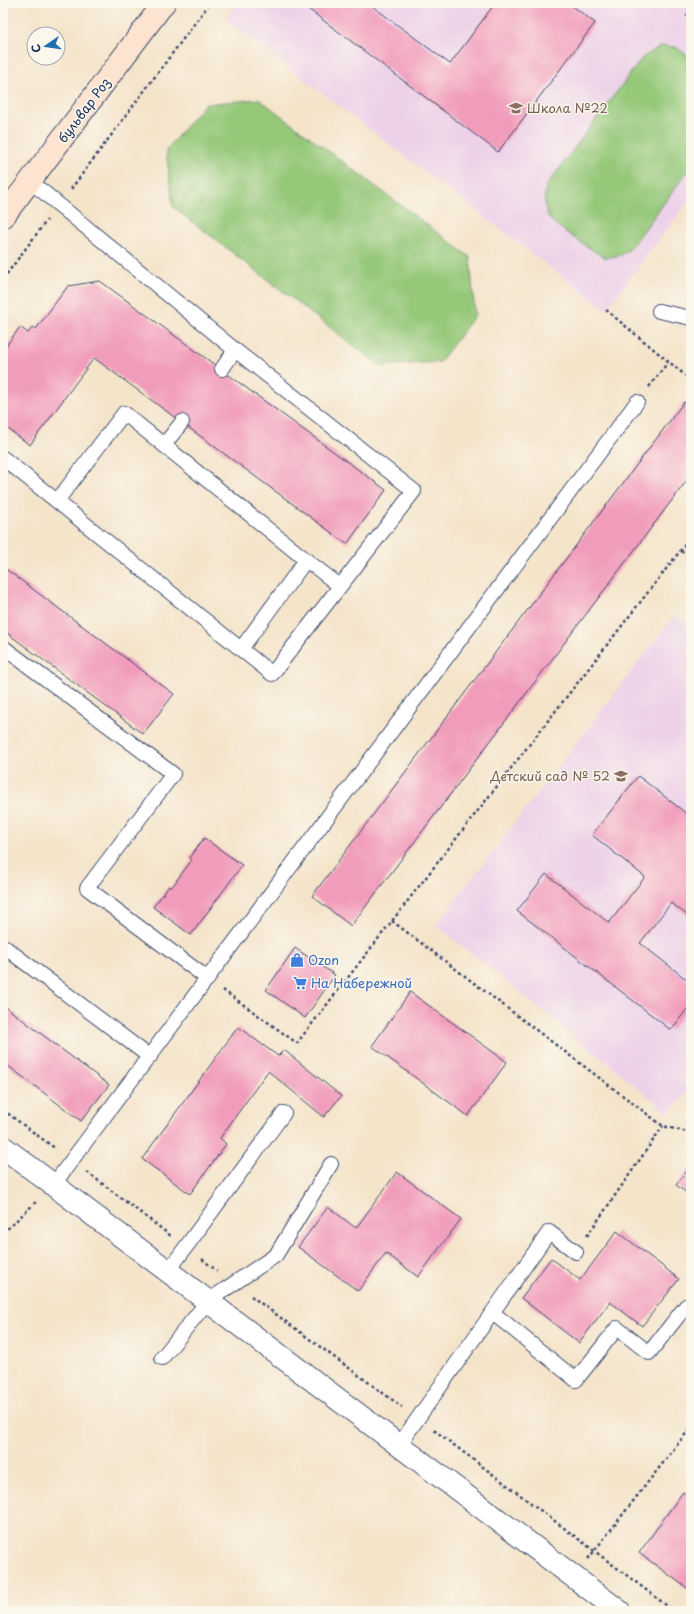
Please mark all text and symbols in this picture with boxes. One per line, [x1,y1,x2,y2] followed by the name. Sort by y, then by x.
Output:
[26,26,66,66] north arrow
[27,42,45,54] text: С
[53,73,114,146] street label: бульвар Роз
[527,98,608,117] place label: Школа №22
[508,100,524,116] school or university icon: Школа №22
[489,766,610,785] place label: Детский сад № 52
[613,768,629,784] school or university icon: Детский сад № 52
[308,950,339,969] place label: Ozon
[289,952,305,968] shop icon: Ozon
[311,973,412,992] place label: На Набережной
[292,975,308,991] supermarket icon: На Набережной

